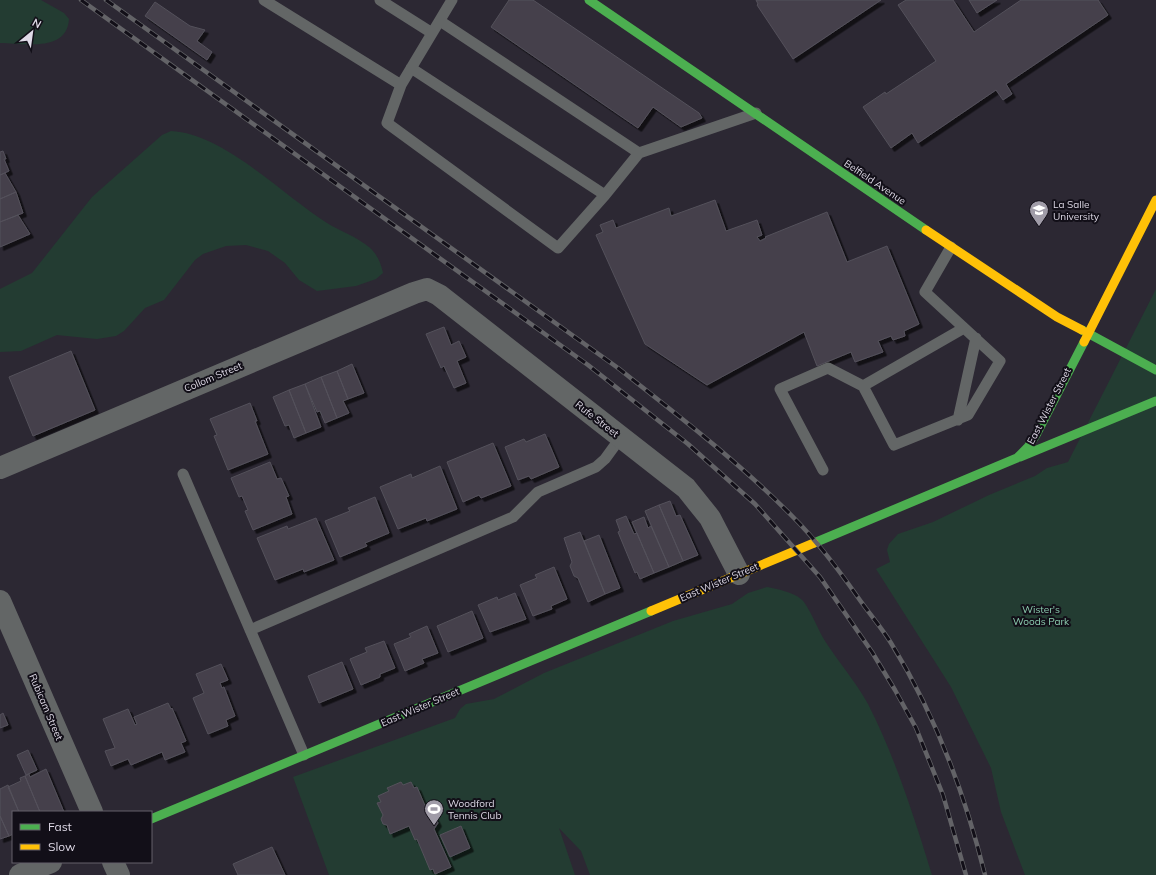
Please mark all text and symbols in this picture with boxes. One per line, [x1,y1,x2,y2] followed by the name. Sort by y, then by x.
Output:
[12,12,52,52] north arrow
[30,15,44,31] text: N
[842,157,908,207] street label: Belfield Avenue
[1053,198,1100,223] place label: La Salle University
[1028,199,1050,227] school or university icon: La Salle University
[182,359,244,395] street label: Collom Street
[1024,365,1074,446] street label: East Wister Street
[573,398,622,440] street label: Rufe Street
[678,559,761,604] street label: East Wister Street
[1013,603,1070,628] park label: Wister's Woods Park
[26,672,66,743] street label: Rubicam Street
[379,684,462,729] street label: East Wister Street
[448,797,501,822] place label: Woodford Tennis Club
[423,798,445,826] sports icon: Woodford Tennis Club
[12,811,152,863] legend
[48,819,72,834] text: Fast
[48,839,76,854] text: Slow

